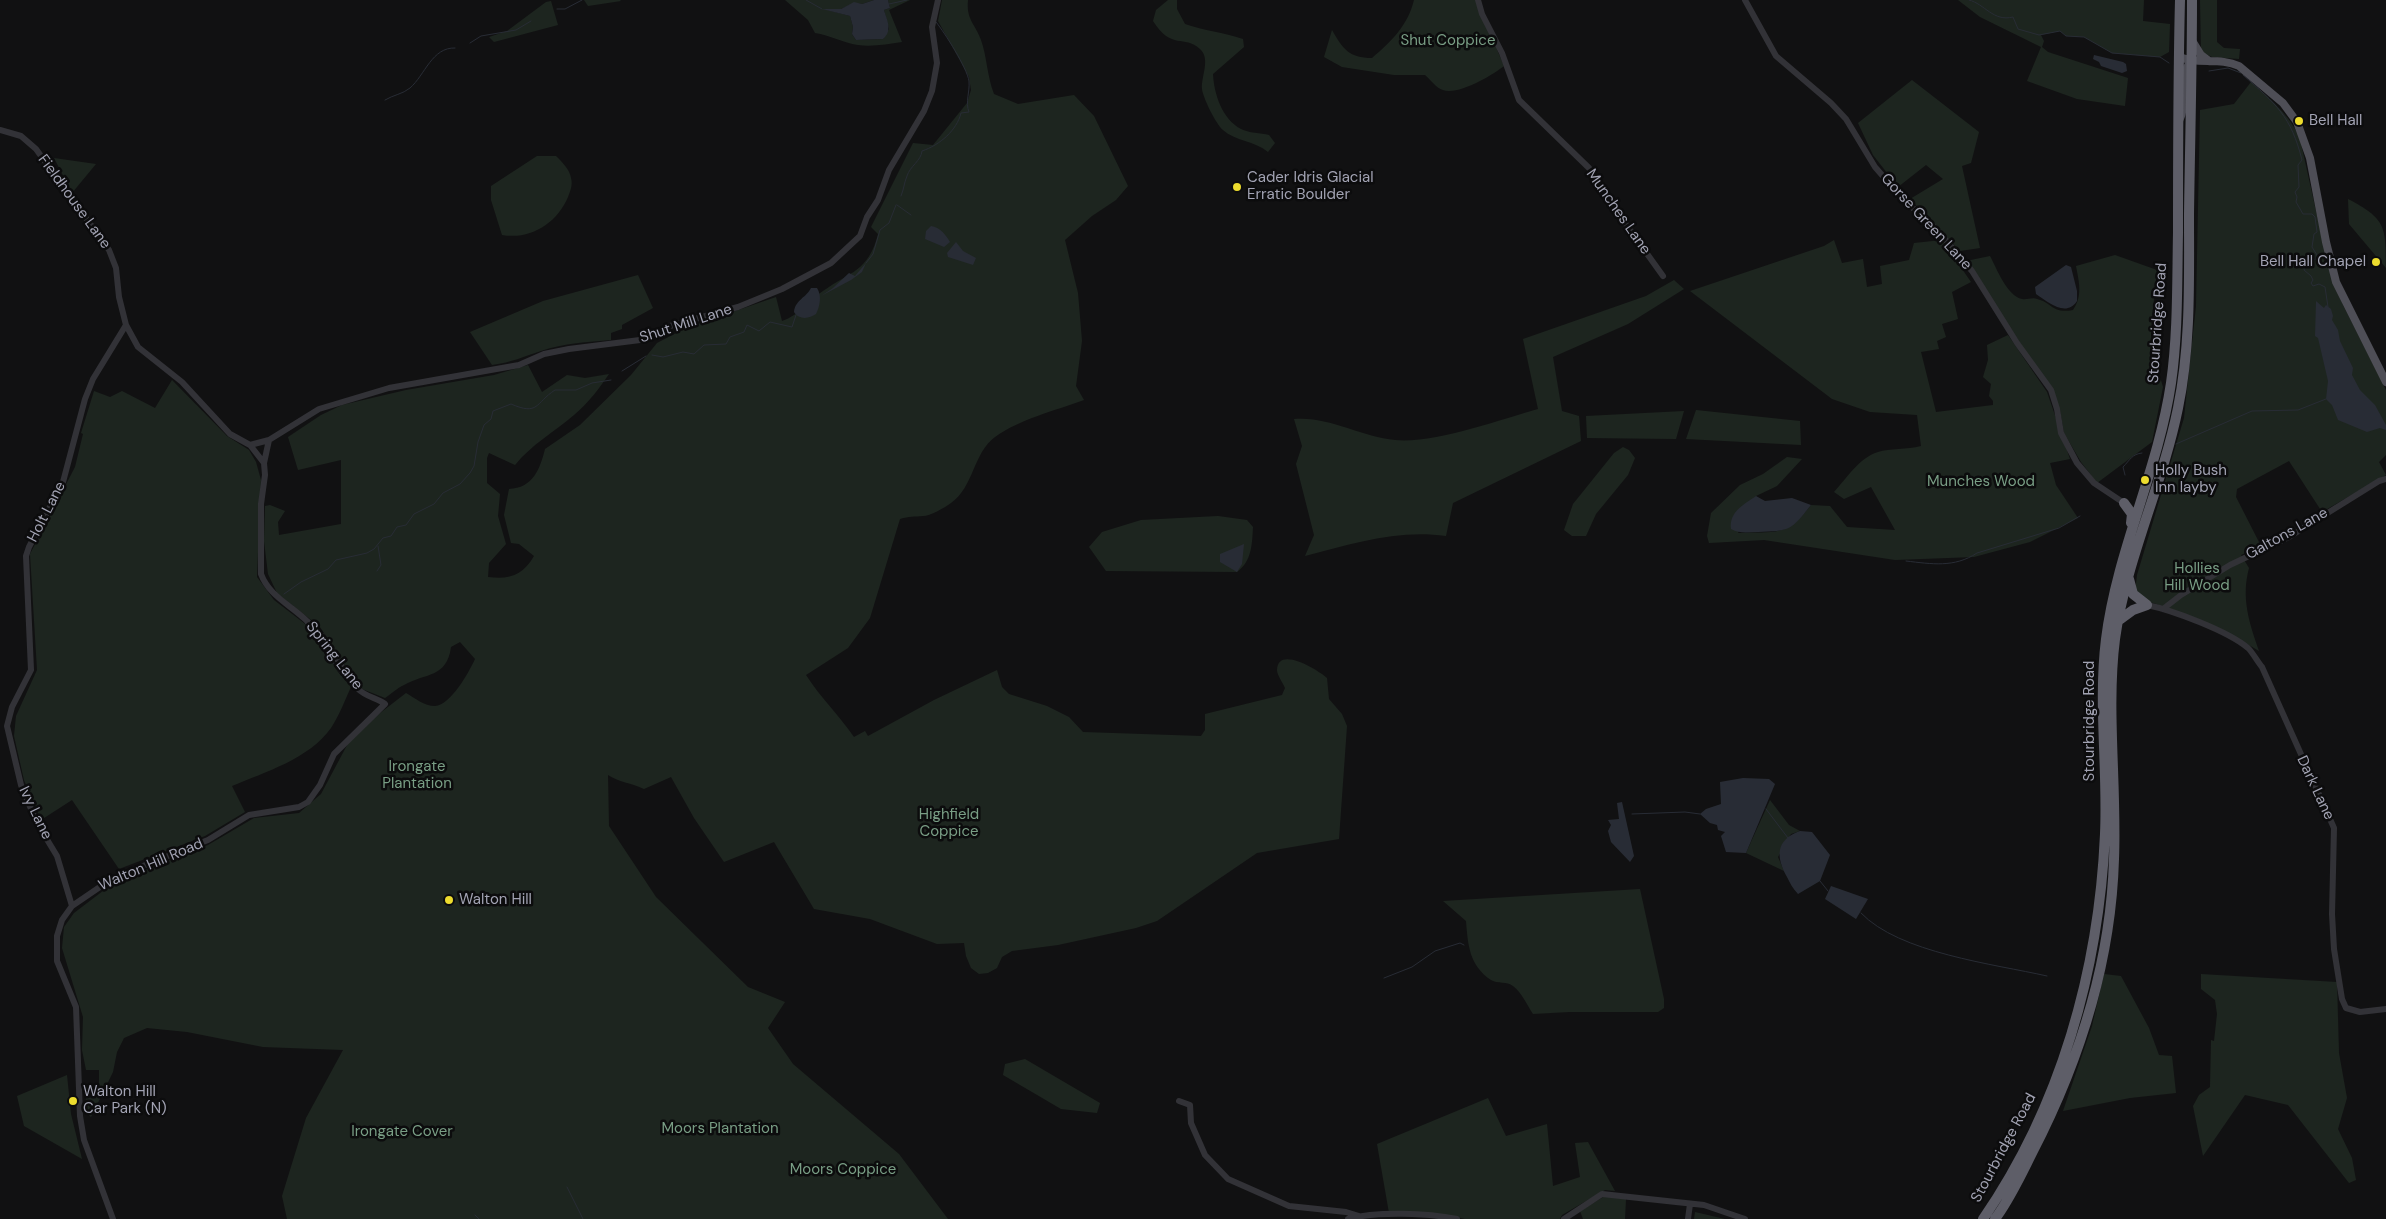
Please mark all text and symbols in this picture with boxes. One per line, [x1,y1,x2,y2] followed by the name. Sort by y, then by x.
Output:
[1401,32,1495,50] park label: Shut Coppice
[2309,112,2362,130] place label: Bell Hall
[2293,115,2305,127] marker: Bell Hall
[34,151,114,253] street label: Fieldhouse Lane
[1582,166,1654,258] street label: Munches Lane
[1247,169,1374,204] place label: Cader Idris Glacial Erratic Boulder
[1877,170,1975,274] street label: Gorse Green Lane
[1231,181,1243,193] marker: Cader Idris Glacial Erratic Boulder
[2260,253,2366,271] place label: Bell Hall Chapel
[2370,256,2382,268] marker: Bell Hall Chapel
[2145,262,2171,384] street label: Stourbridge Road
[638,301,734,347] street label: Shut Mill Lane
[2155,462,2227,497] place label: Holly Bush Inn layby
[1927,473,2035,491] park label: Munches Wood
[2139,474,2151,486] marker: Holly Bush Inn layby
[24,479,70,545] street label: Holt Lane
[2243,504,2331,564] street label: Galtons Lane
[2164,560,2230,595] park label: Hollies Hill Wood
[302,618,366,694] street label: Spring Lane
[2081,661,2099,781] street label: Stourbridge Road
[2292,753,2338,823] street label: Dark Lane
[382,758,452,793] park label: Irongate Plantation
[14,783,56,843] street label: Ivy Lane
[919,806,979,841] park label: Highfield Coppice
[96,835,206,895] street label: Walton Hill Road
[459,891,532,909] place label: Walton Hill
[443,894,455,906] marker: Walton Hill
[83,1083,167,1118] place label: Walton Hill Car Park (N)
[1968,1090,2040,1206] street label: Stourbridge Road
[67,1095,79,1107] marker: Walton Hill Car Park (N)
[661,1120,779,1138] park label: Moors Plantation
[351,1123,453,1141] park label: Irongate Cover
[790,1161,896,1179] park label: Moors Coppice

